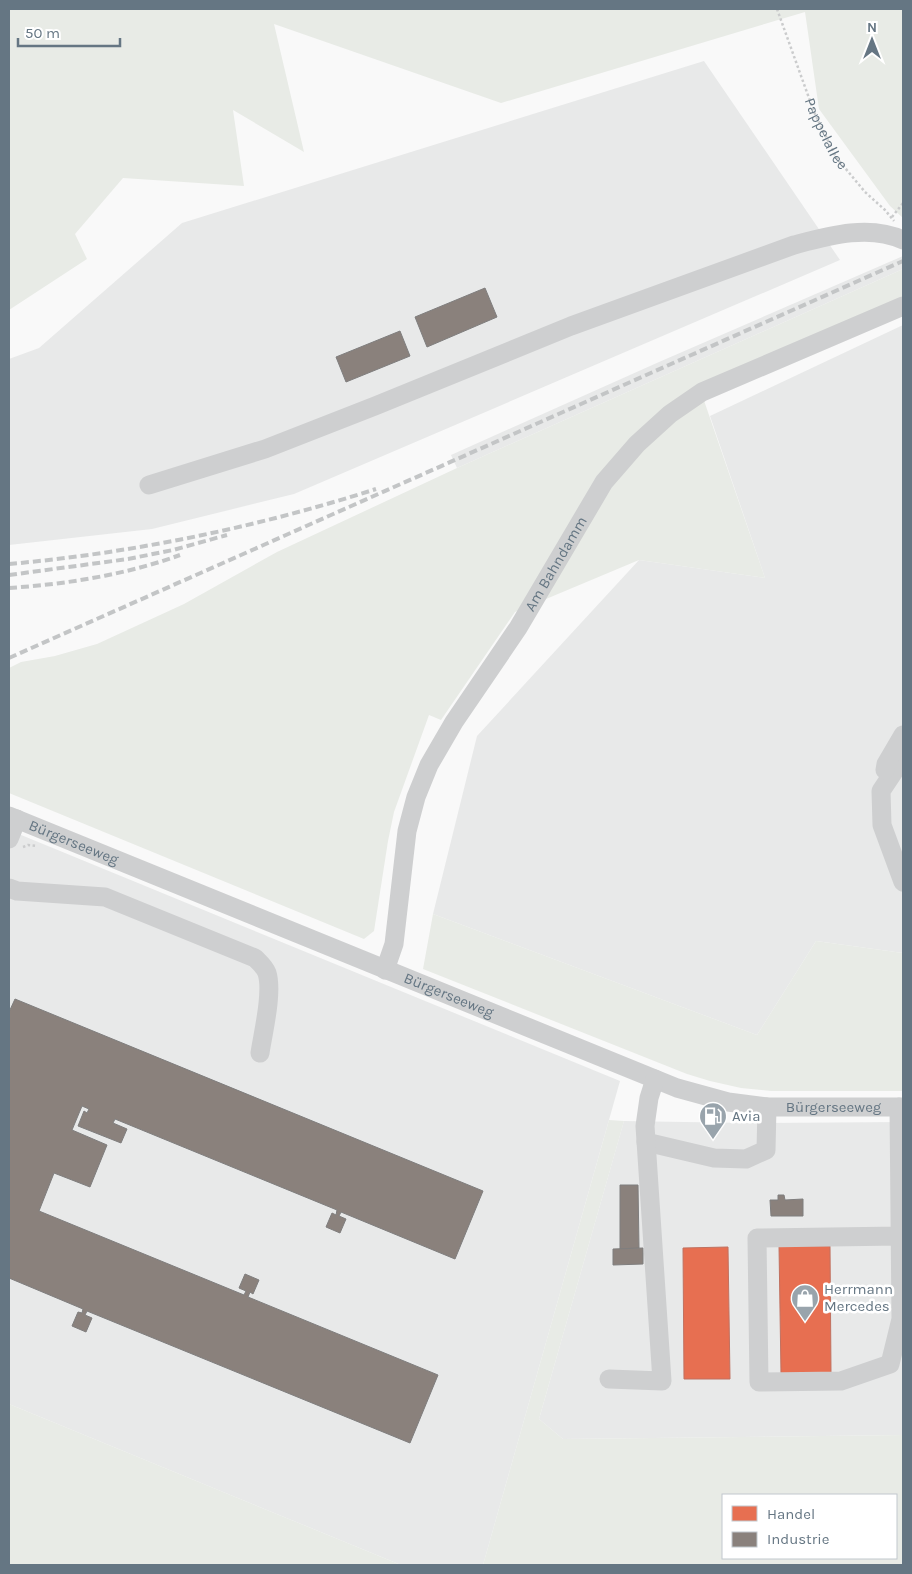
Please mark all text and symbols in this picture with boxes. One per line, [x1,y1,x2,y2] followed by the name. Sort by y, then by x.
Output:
[18,15,120,47] scale bar
[847,15,897,65] north arrow
[867,19,877,36] text: N
[25,24,60,42] text: 50 m
[801,95,852,173] street label: Pappelallee
[521,513,591,614] street label: Am Bahndamm
[26,816,122,869] street label: Bürgerseeweg
[401,969,497,1022] street label: Bürgerseeweg
[786,1098,882,1116] street label: Bürgerseeweg
[698,1101,728,1140] fuel station icon: Avia
[732,1107,761,1125] place label: Avia
[824,1280,893,1315] place label: Herrmann Mercedes
[790,1283,820,1322] shop icon: Herrmann Mercedes
[722,1494,897,1559] legend
[767,1505,815,1523] text: Handel
[767,1530,829,1548] text: Industrie

